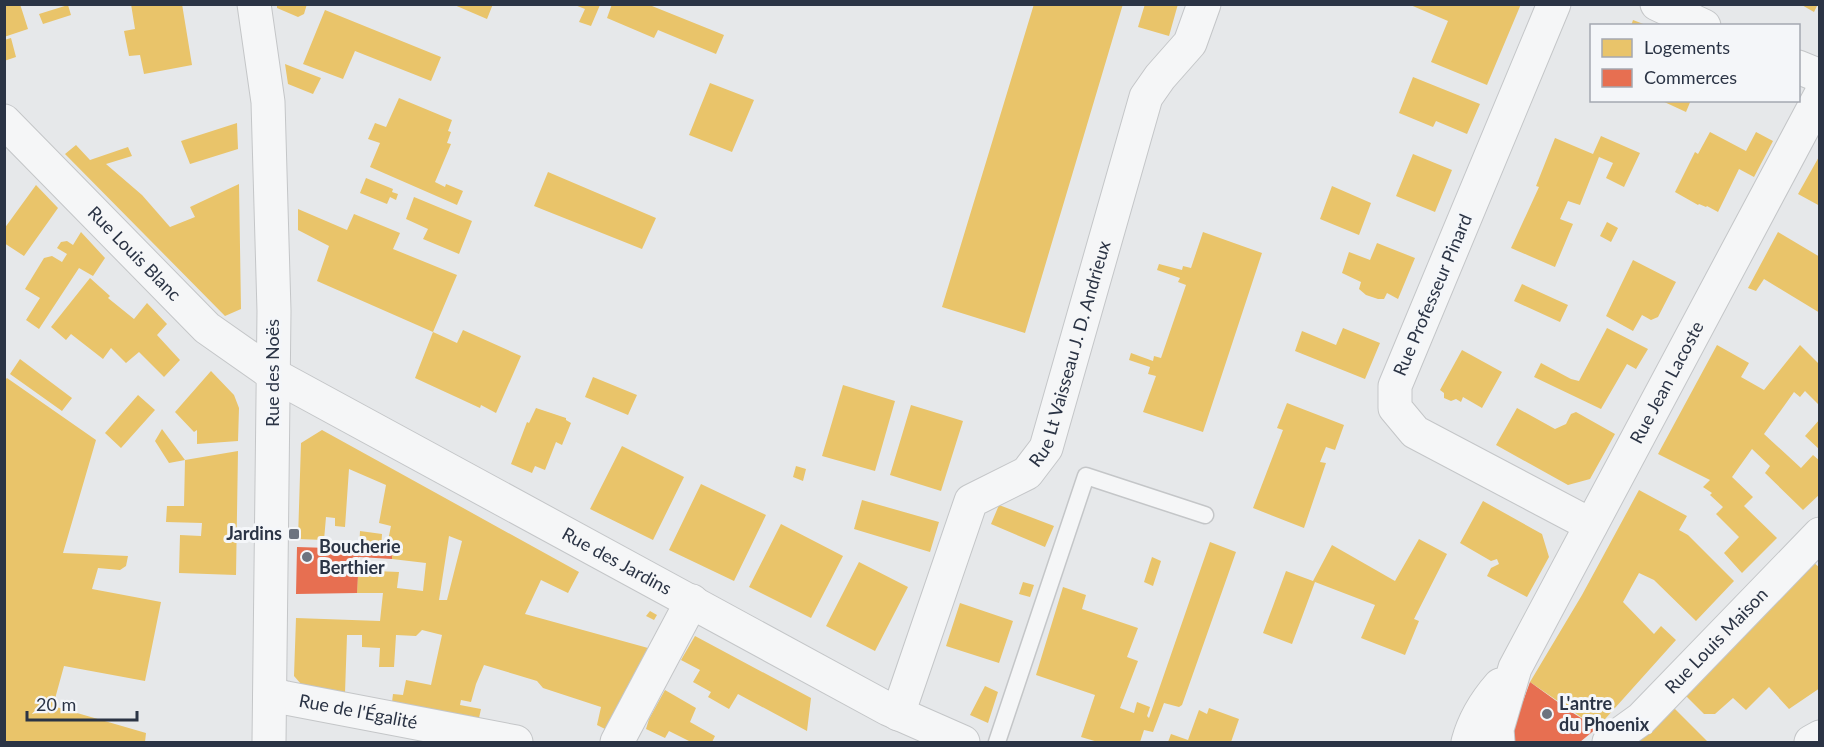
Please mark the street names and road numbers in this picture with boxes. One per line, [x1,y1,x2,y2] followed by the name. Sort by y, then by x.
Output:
[84,201,186,305] street label: Rue Louis Blanc
[1388,210,1476,379] street label: Rue Professeur Pinard
[1024,238,1114,471] street label: Rue Lt Vaisseau J. D. Andrieux
[1625,317,1708,447] street label: Rue Jean Lacoste
[261,319,283,427] street label: Rue des Noës
[559,522,676,599] street label: Rue des Jardins
[1660,583,1772,698] street label: Rue Louis Maison
[297,689,419,733] street label: Rue de l'Égalité

